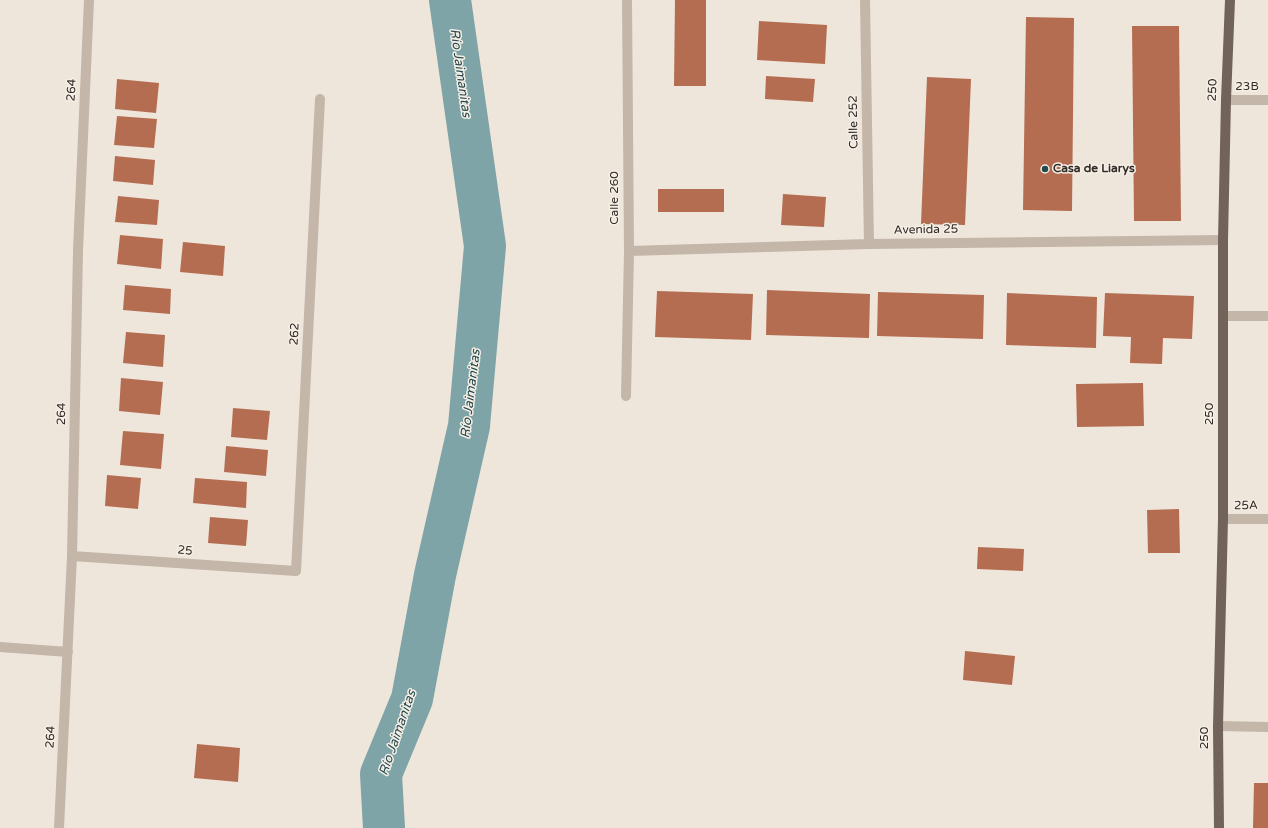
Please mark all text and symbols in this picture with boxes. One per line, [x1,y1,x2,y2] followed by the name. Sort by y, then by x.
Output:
[446,28,474,118] water label: Río Jaimanitas
[64,78,80,102] street label: 264
[1205,78,1221,102] street label: 250
[1235,80,1259,94] street label: 23B
[846,95,862,149] street label: Calle 252
[1053,162,1135,176] place label: Casa de Liarys
[1040,164,1050,174] marker: Casa de Liarys
[608,171,622,225] street label: Calle 260
[894,222,958,238] street label: Avenida 25
[287,322,303,346] street label: 262
[458,349,484,439] water label: Río Jaimanitas
[55,403,69,425] street label: 264
[1203,403,1217,425] street label: 250
[1234,499,1258,513] street label: 25A
[177,543,193,559] street label: 25
[376,688,420,778] water label: Río Jaimanitas
[43,725,59,749] street label: 264
[1198,727,1212,749] street label: 250

